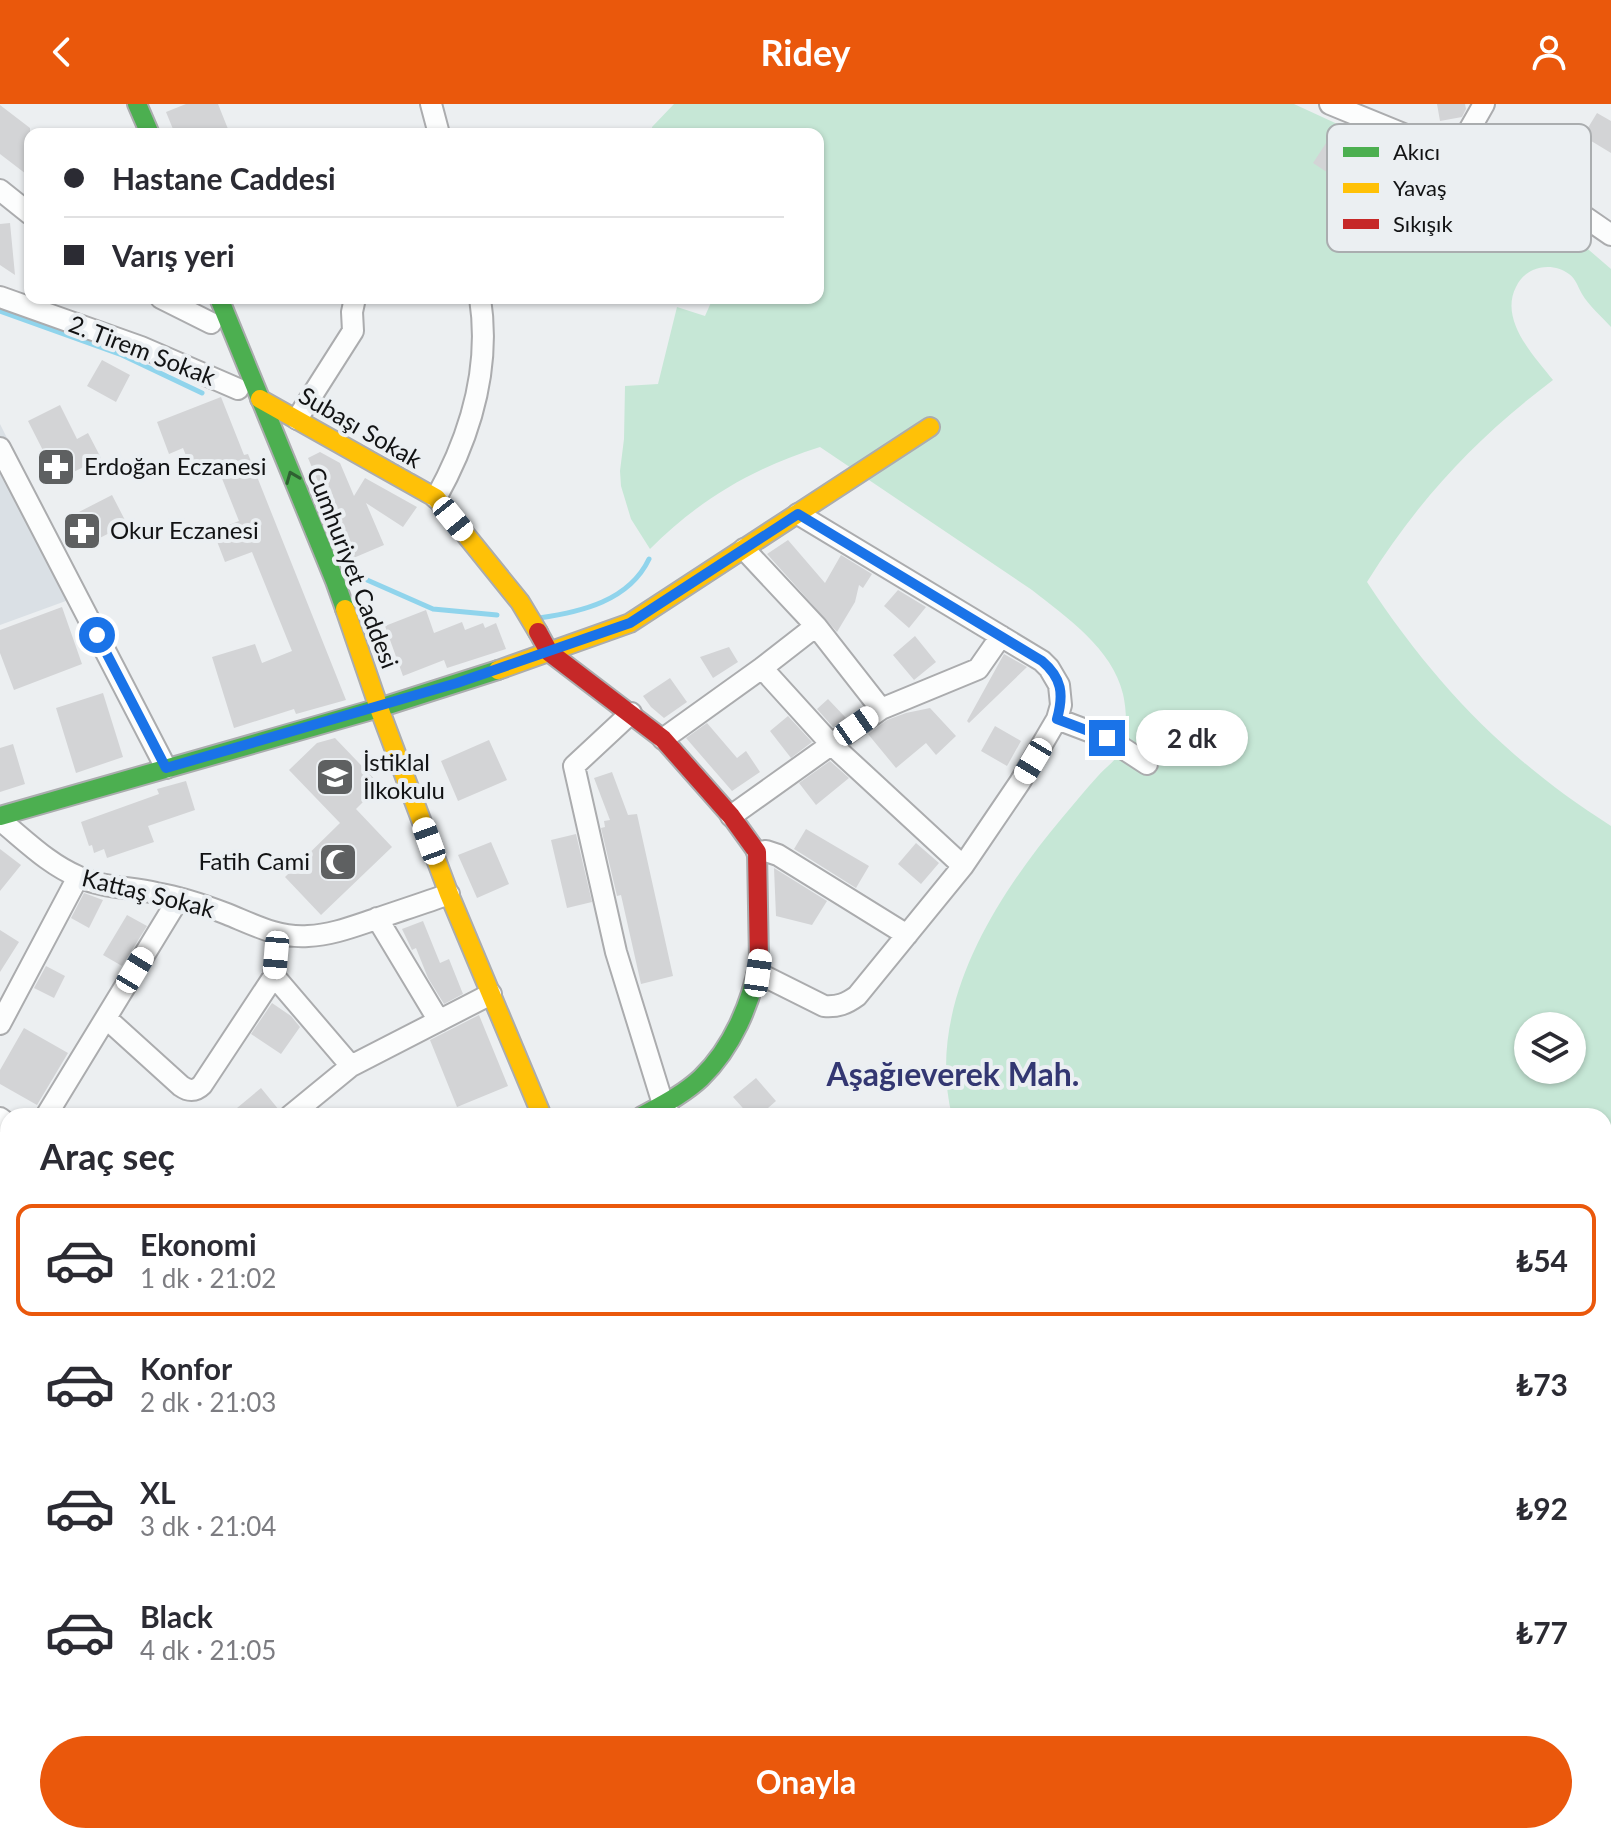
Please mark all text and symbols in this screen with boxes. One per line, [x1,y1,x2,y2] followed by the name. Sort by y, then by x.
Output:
[40,30,84,74] icon: back
[760,30,851,74] text: Ridey
[1527,30,1571,74] icon: person
[1327,124,1591,252] legend
[1393,138,1440,165] text: Akıcı
[112,160,336,196] text: Hastane Caddesi
[1393,174,1447,201] text: Yavaş
[1393,210,1453,237] text: Sıkışık
[112,237,235,273] text: Varış yeri
[65,308,221,391] street label: 2. Tirem Sokak
[294,380,428,474] street label: Subaşı Sokak
[35,446,77,488] pharmacy icon: Erdoğan Eczanesi
[84,451,266,480] place label: Erdoğan Eczanesi
[302,463,405,672] street label: Cumhuriyet Caddesi
[286,471,302,486] one-way arrow
[429,493,477,545] car
[61,510,103,552] pharmacy icon: Okur Eczanesi
[110,515,259,544] place label: Okur Eczanesi
[79,617,115,653] route start
[829,702,883,750] car
[1135,710,1247,766] callout: 2 dk
[1089,720,1125,756] route end
[1167,722,1217,754] text: 2 dk
[1010,734,1056,788] car
[363,747,445,804] place label: İstiklal İlkokulu
[314,756,356,798] school or university icon: İstiklal İlkokulu
[410,814,448,868] car
[317,841,359,883] mosque icon: Fatih Cami
[199,846,310,875] place label: Fatih Cami
[79,862,218,923] street label: Kattaş Sokak
[262,930,290,980] car
[112,943,158,997] car
[743,948,773,998] car
[1514,1012,1586,1084] map controls
[1514,1012,1586,1084] button: layers
[826,1054,1079,1093] district label: Aşağıeverek Mah.
[40,1134,175,1178] text: Araç seç
[44,1224,116,1296] icon: car
[140,1226,257,1262] text: Ekonomi
[1516,1242,1568,1278] text: ₺54
[140,1262,276,1294] text: 1 dk · 21:02
[44,1348,116,1420] icon: car
[140,1350,232,1386] text: Konfor
[1516,1366,1568,1402] text: ₺73
[140,1386,276,1418] text: 2 dk · 21:03
[44,1472,116,1544] icon: car
[140,1474,176,1510] text: XL
[1516,1490,1568,1526] text: ₺92
[140,1510,276,1542] text: 3 dk · 21:04
[44,1596,116,1668] icon: car
[140,1598,213,1634] text: Black
[1516,1614,1568,1650] text: ₺77
[140,1634,276,1666] text: 4 dk · 21:05
[40,1736,1572,1828] button: Onayla

